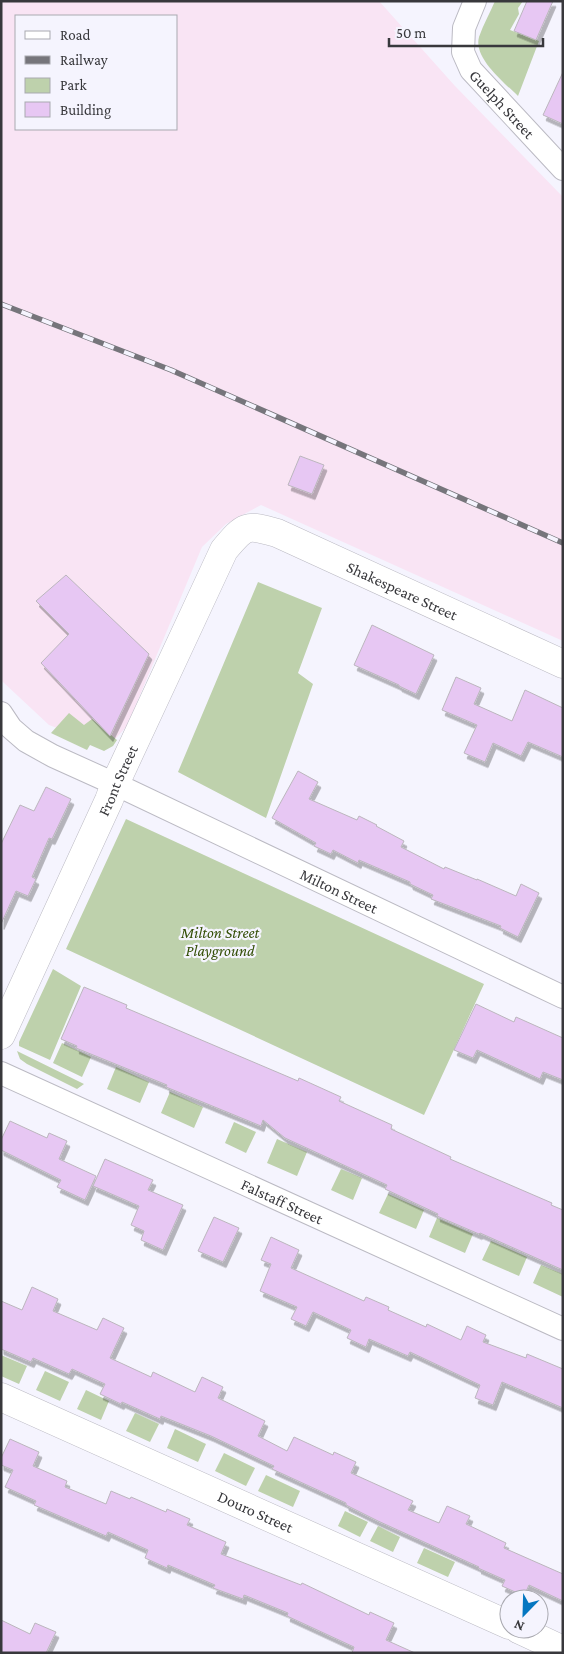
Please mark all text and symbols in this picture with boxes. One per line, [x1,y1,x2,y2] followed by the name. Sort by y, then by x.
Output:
[15,15,178,130] legend
[389,15,543,47] scale bar
[396,25,426,41] text: 50 m
[60,27,91,43] text: Road
[60,52,108,69] text: Railway
[466,66,538,142] street label: Guelph Street
[60,77,87,93] text: Park
[60,102,111,119] text: Building
[344,558,461,624] street label: Shakespeare Street
[95,742,141,819] street label: Front Street
[297,865,381,917] street label: Milton Street
[180,924,260,960] park label: Milton Street Playground
[238,1176,326,1228] street label: Falstaff Street
[215,1487,296,1536] street label: Douro Street
[499,1589,549,1639] north arrow
[511,1617,526,1635] text: N

